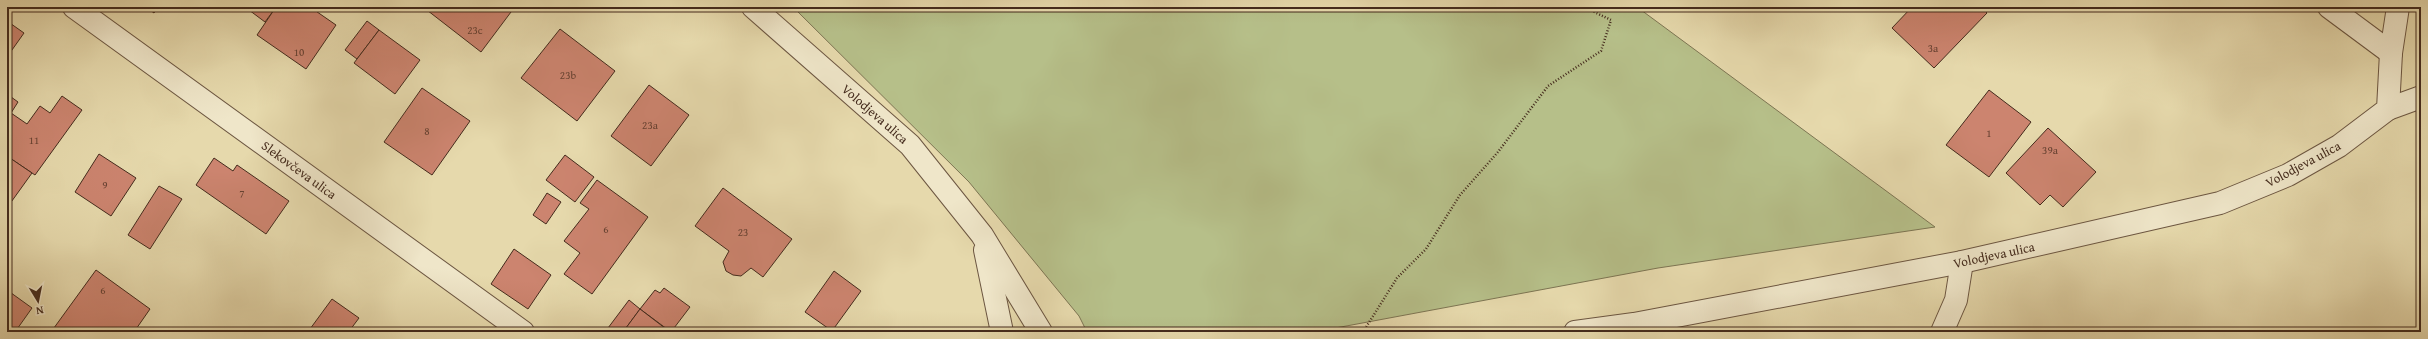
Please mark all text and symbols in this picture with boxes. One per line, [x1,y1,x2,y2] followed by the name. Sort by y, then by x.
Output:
[467,22,483,38] house number: 23c
[1928,40,1939,56] house number: 3a
[294,44,304,60] house number: 10
[560,67,576,83] house number: 23b
[838,80,913,149] street label: Volodjeva ulica
[642,117,659,133] house number: 23a
[424,123,430,139] house number: 8
[1986,125,1992,141] house number: 1
[29,132,39,148] house number: 11
[258,136,341,204] street label: Slekovčeva ulica
[2262,136,2345,192] street label: Volodjeva ulica
[2042,142,2059,158] house number: 39a
[102,177,108,193] house number: 9
[239,185,245,201] house number: 7
[603,221,609,237] house number: 6
[738,224,748,240] house number: 23
[1952,237,2037,273] street label: Volodjeva ulica
[18,281,58,321] north arrow
[100,282,106,298] house number: 6
[34,302,45,319] text: N

